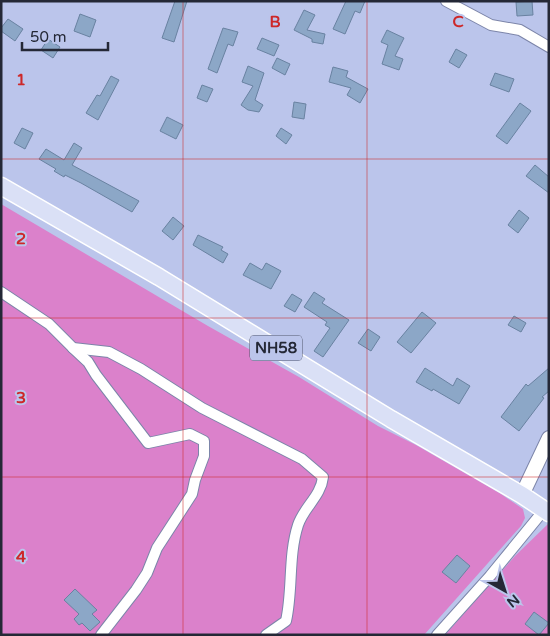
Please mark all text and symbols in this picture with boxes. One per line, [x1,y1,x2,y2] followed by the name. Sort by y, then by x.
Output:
[269,12,281,32] text: B
[452,12,464,32] text: C
[22,20,109,52] scale bar
[30,28,67,46] text: 50 m
[16,70,26,90] text: 1
[16,229,26,249] text: 2
[250,336,302,360] road number: NH58
[16,388,26,408] text: 3
[16,547,26,567] text: 4
[480,566,530,616] north arrow
[503,591,523,611] text: N

